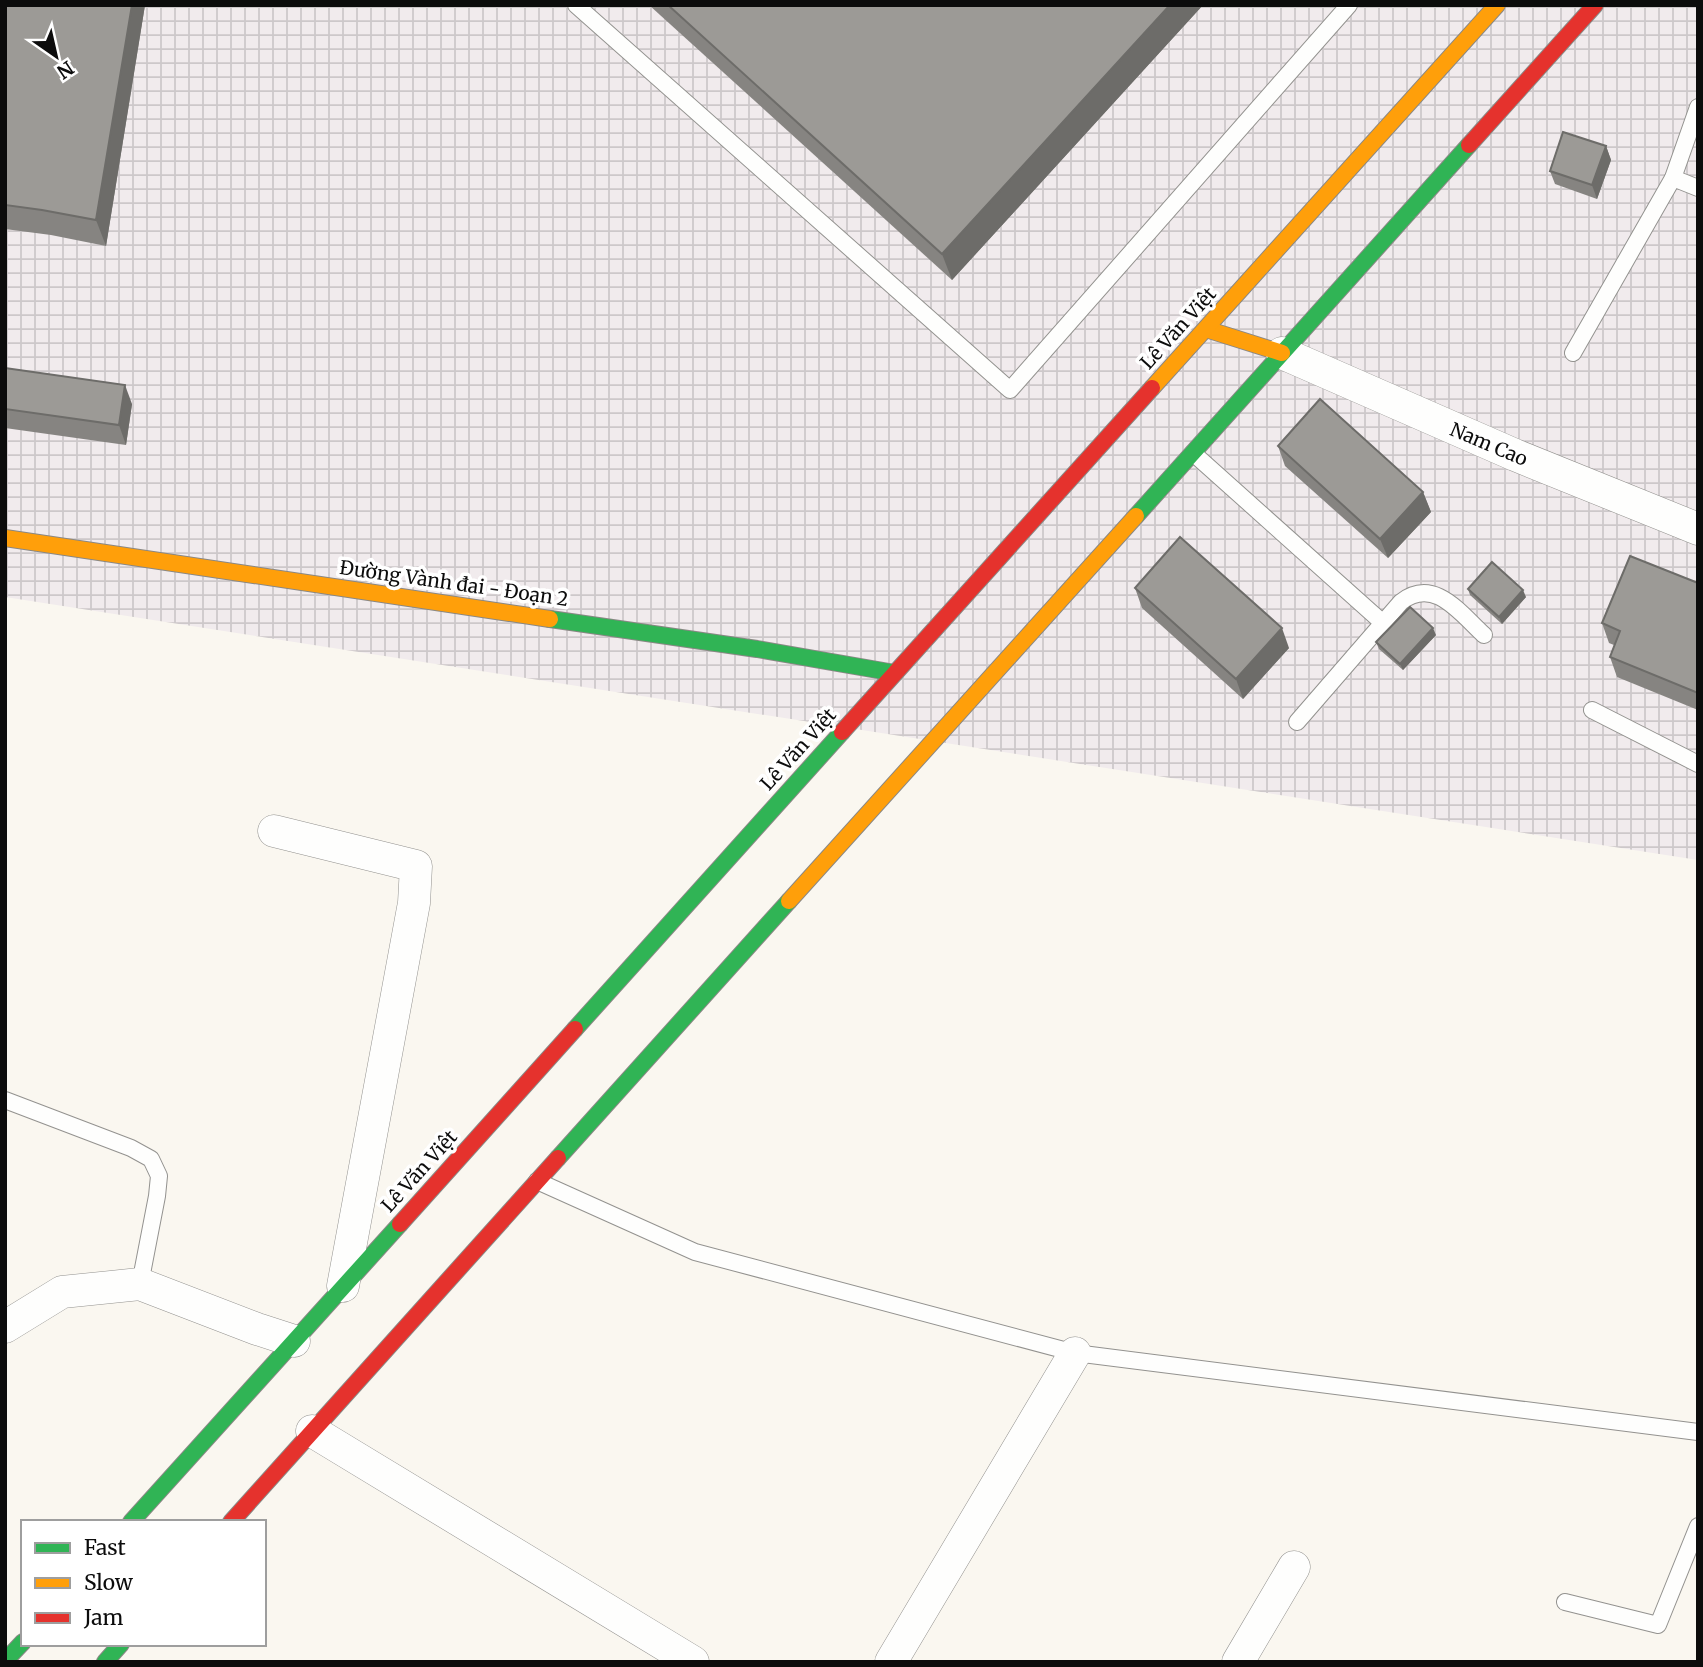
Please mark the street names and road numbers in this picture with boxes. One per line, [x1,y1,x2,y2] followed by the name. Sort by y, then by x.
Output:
[1135,282,1221,374] street label: Lê Văn Việt
[1447,417,1531,471] street label: Nam Cao
[338,555,570,611] street label: Đường Vành đai - Đoạn 2
[755,703,841,795] street label: Lê Văn Việt
[376,1125,462,1217] street label: Lê Văn Việt

